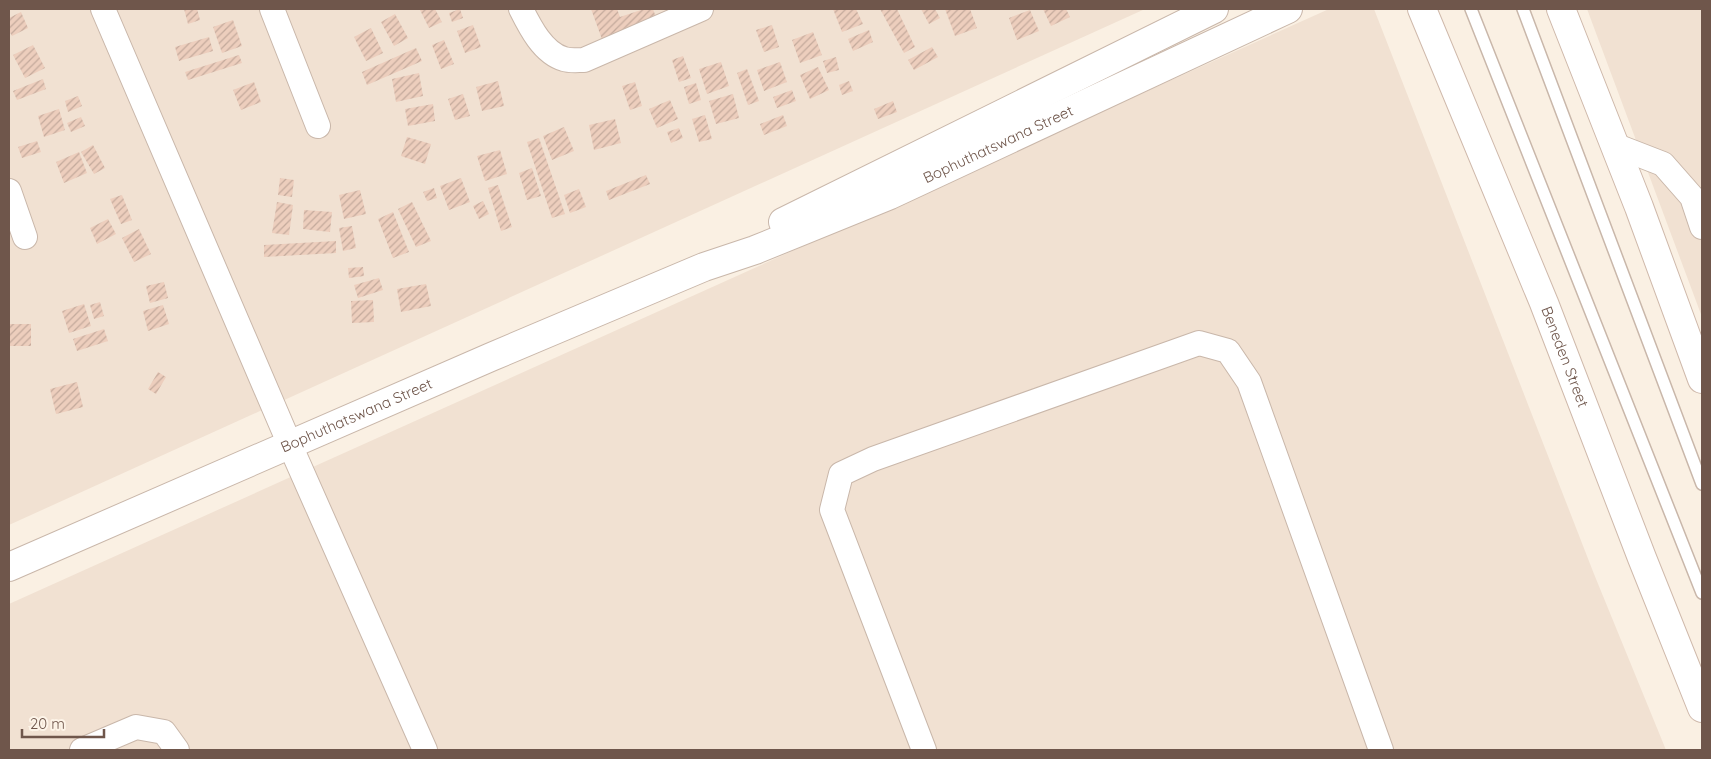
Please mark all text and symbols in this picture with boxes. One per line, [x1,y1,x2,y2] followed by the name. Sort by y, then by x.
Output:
[920,101,1076,187] street label: Bophuthatswana Street
[1537,303,1593,410] street label: Beneden Street
[278,374,435,457] street label: Bophuthatswana Street
[22,706,105,738] scale bar
[30,714,65,733] text: 20 m

